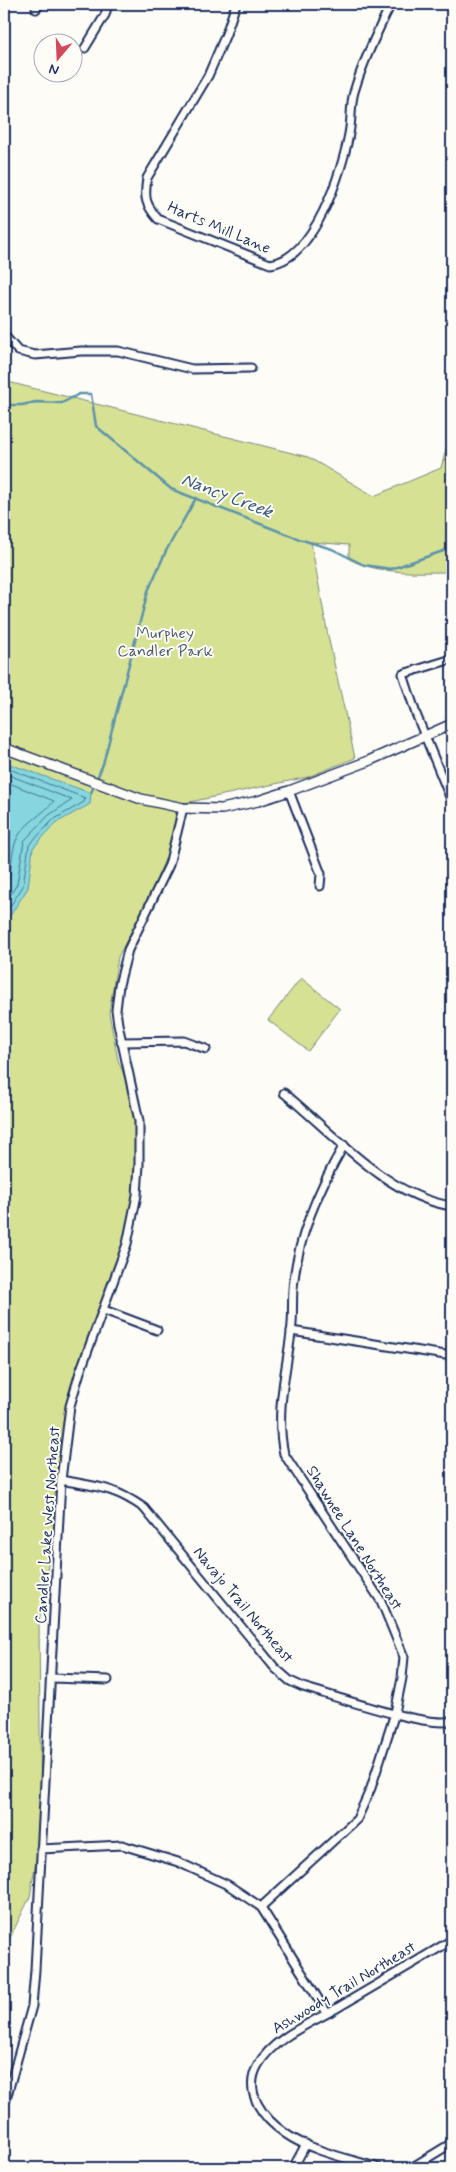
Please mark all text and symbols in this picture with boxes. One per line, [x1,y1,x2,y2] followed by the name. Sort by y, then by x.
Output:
[32,32,82,82] north arrow
[47,59,61,79] text: N
[164,197,274,259] street label: Harts Mill Lane
[178,468,277,525] water label: Nancy Creek
[117,623,213,662] park label: Murphey Candler Park
[31,1425,65,1625] street label: Candler Lake West Northeast
[301,1462,407,1614] street label: Shawnee Lane Northeast
[188,1542,298,1668] street label: Navajo Trail Northeast
[268,1937,420,2039] street label: Ashwoody Trail Northeast

